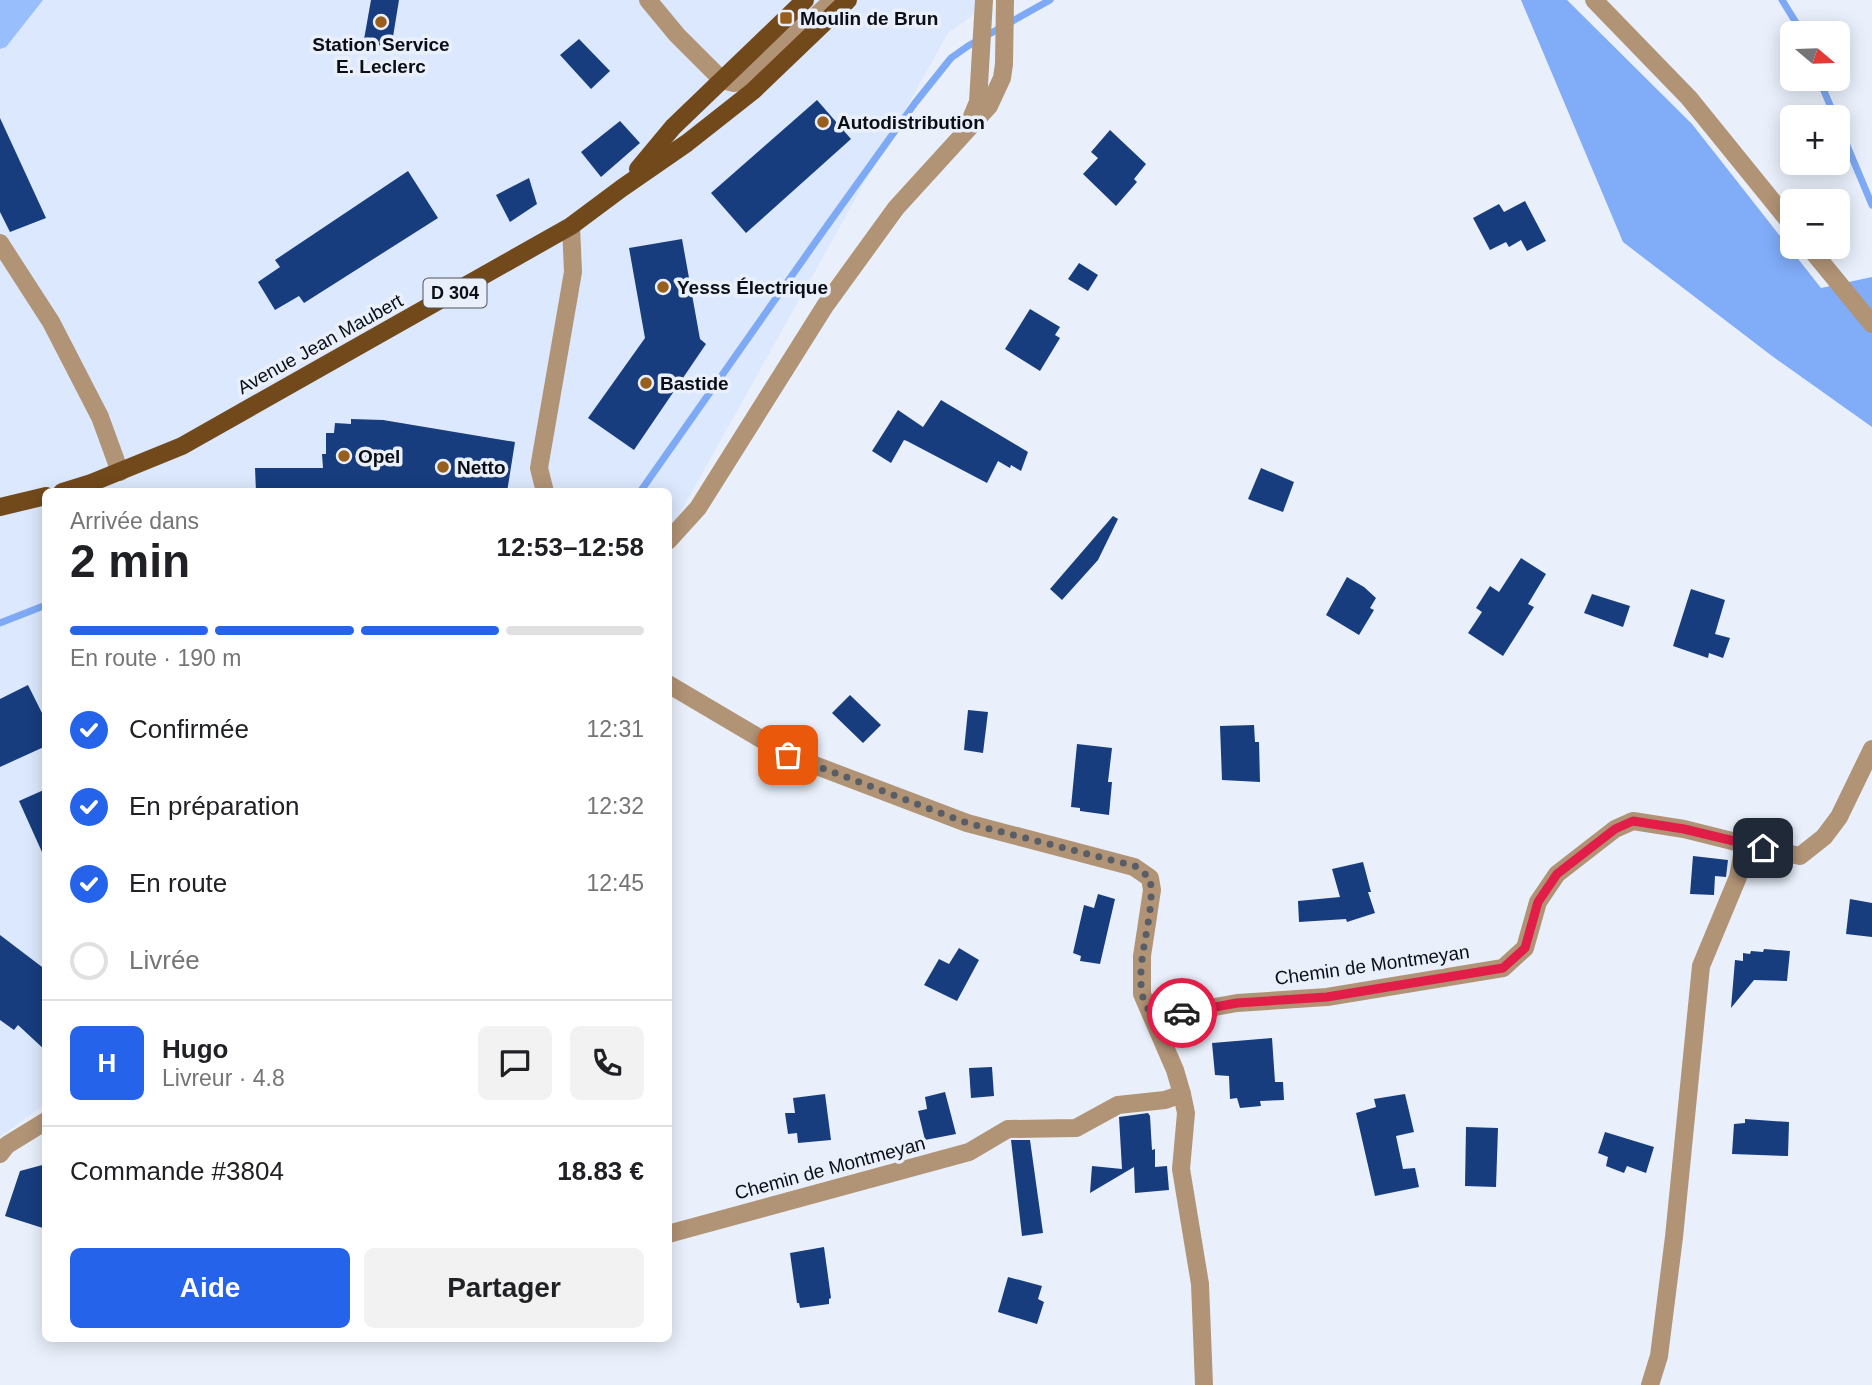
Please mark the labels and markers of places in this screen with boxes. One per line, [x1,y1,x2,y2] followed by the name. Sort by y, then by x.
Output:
[800,8,938,29] place label: Moulin de Brun
[778,10,794,26] marker: Moulin de Brun
[373,14,389,30] marker: Station Service E. Leclerc
[312,34,450,77] place label: Station Service E. Leclerc
[837,112,985,133] place label: Autodistribution
[815,114,831,130] marker: Autodistribution
[677,277,828,298] place label: Yesss Électrique
[655,279,671,295] marker: Yesss Électrique
[660,373,729,394] place label: Bastide
[638,375,654,391] marker: Bastide
[358,446,400,467] place label: Opel
[336,448,352,464] marker: Opel
[457,457,506,478] place label: Netto
[435,459,451,475] marker: Netto
[758,725,818,785] pin
[1733,818,1793,878] pin

